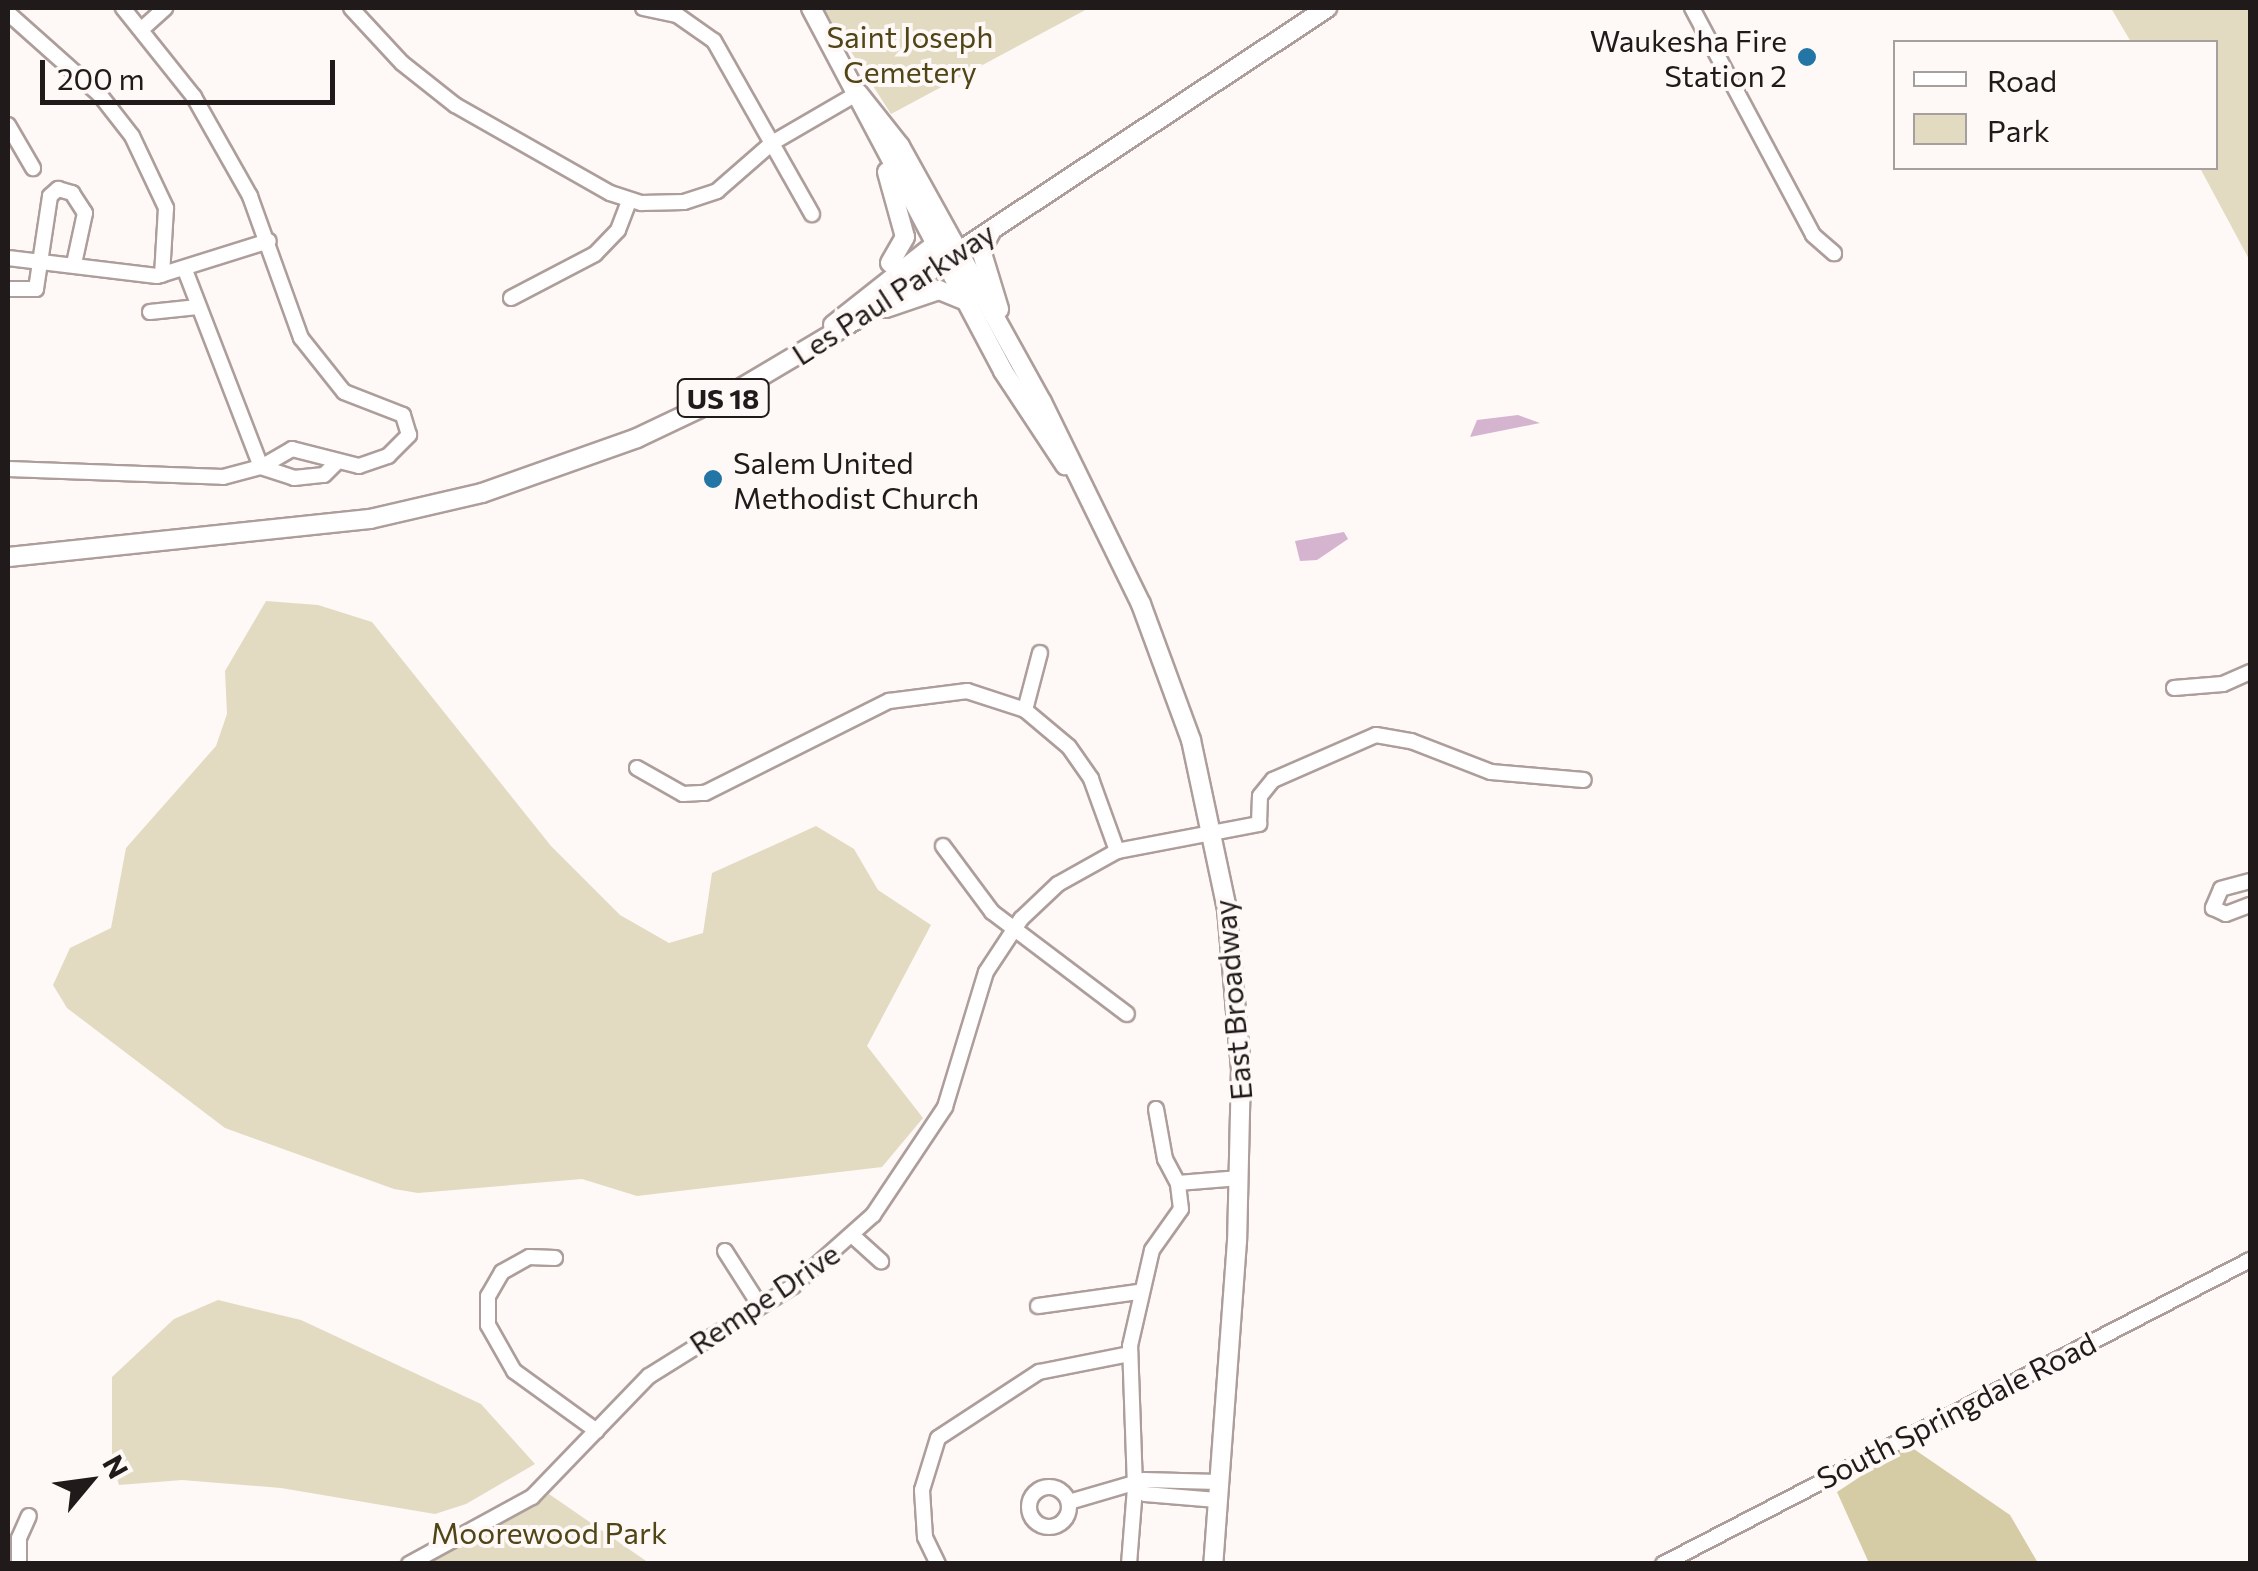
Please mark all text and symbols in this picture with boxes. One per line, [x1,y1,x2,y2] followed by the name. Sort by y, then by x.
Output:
[827,18,993,88] park label: Saint Joseph Cemetery
[1590,22,1787,92] place label: Waukesha Fire Station 2
[45,40,340,102] scale bar
[1893,40,2218,170] legend
[1796,46,1818,68] marker: Waukesha Fire Station 2
[57,59,145,96] text: 200 m
[1987,61,2057,98] text: Road
[1987,111,2050,148] text: Park
[785,214,1001,372] street label: Les Paul Parkway
[676,375,770,421] road number: US 18
[733,444,979,514] place label: Salem United Methodist Church
[702,468,724,490] marker: Salem United Methodist Church
[1205,898,1259,1102] street label: East Broadway
[682,1235,846,1361] street label: Rempe Drive
[1811,1324,2101,1496] street label: South Springdale Road
[40,1431,140,1531] north arrow
[96,1449,136,1484] text: N
[431,1514,667,1550] park label: Moorewood Park

